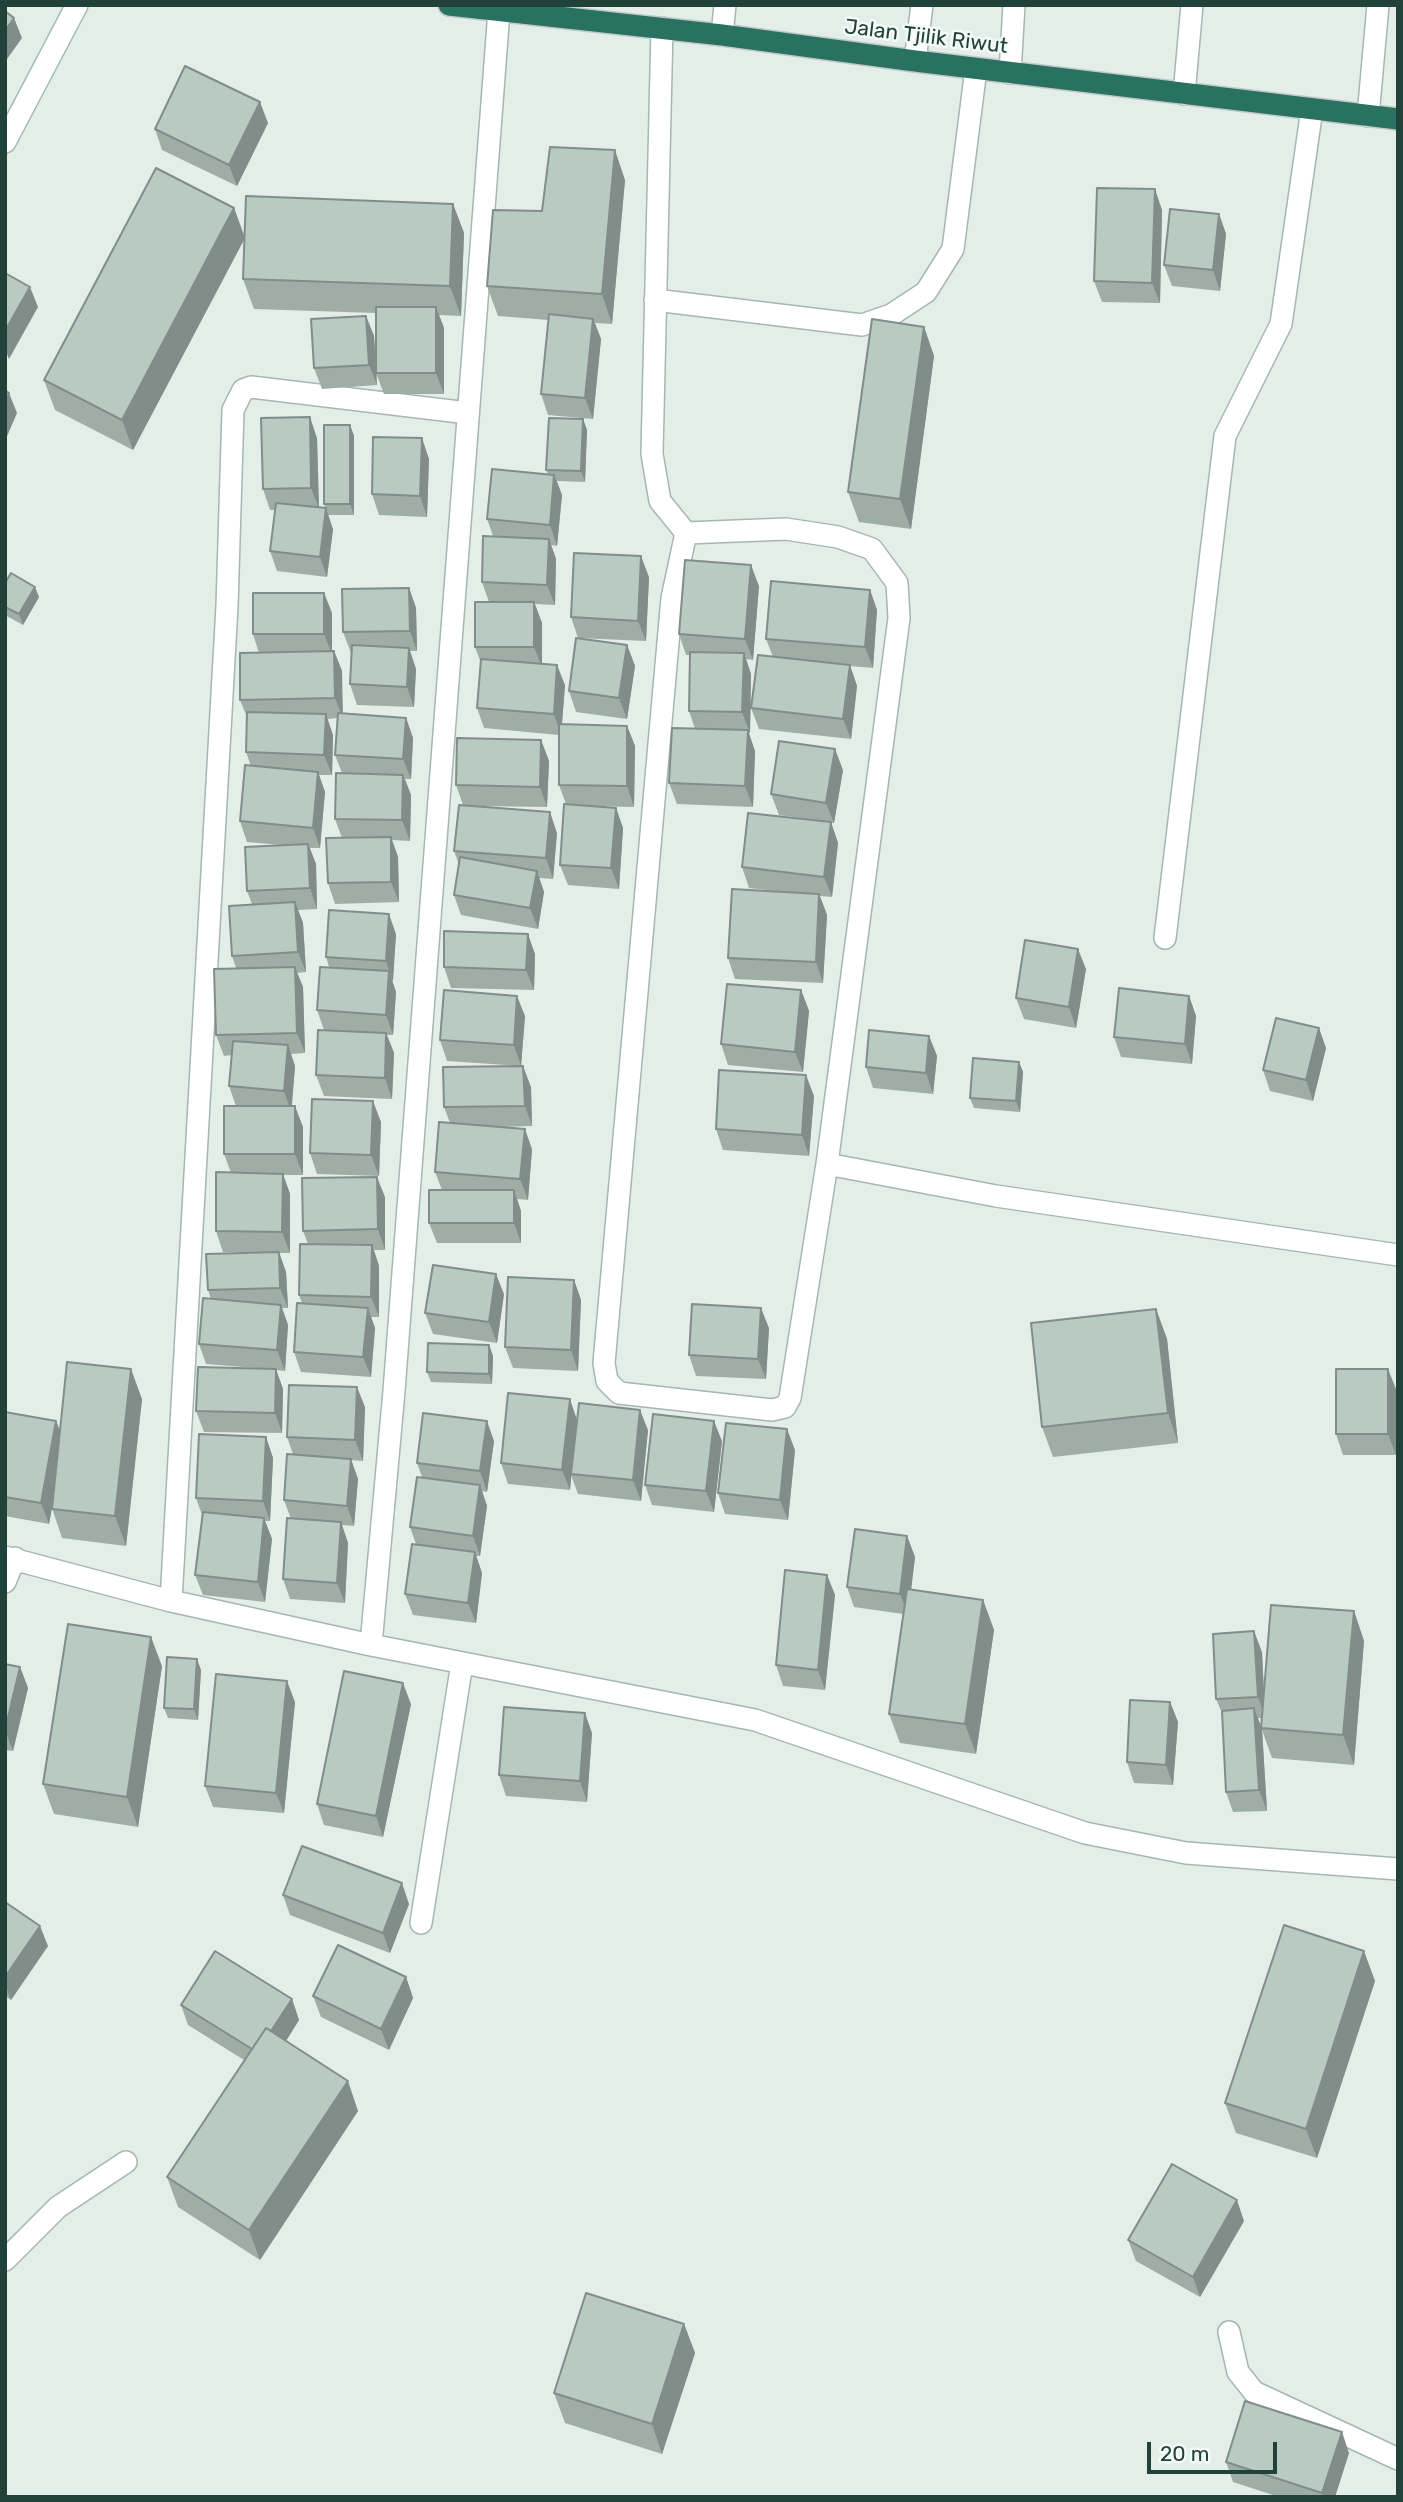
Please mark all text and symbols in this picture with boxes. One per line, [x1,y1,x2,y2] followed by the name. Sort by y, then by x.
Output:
[843,14,1009,60] street label: Jalan Tjilik Riwut
[1151,2428,1280,2472] scale bar
[1160,2441,1209,2466] text: 20 m

